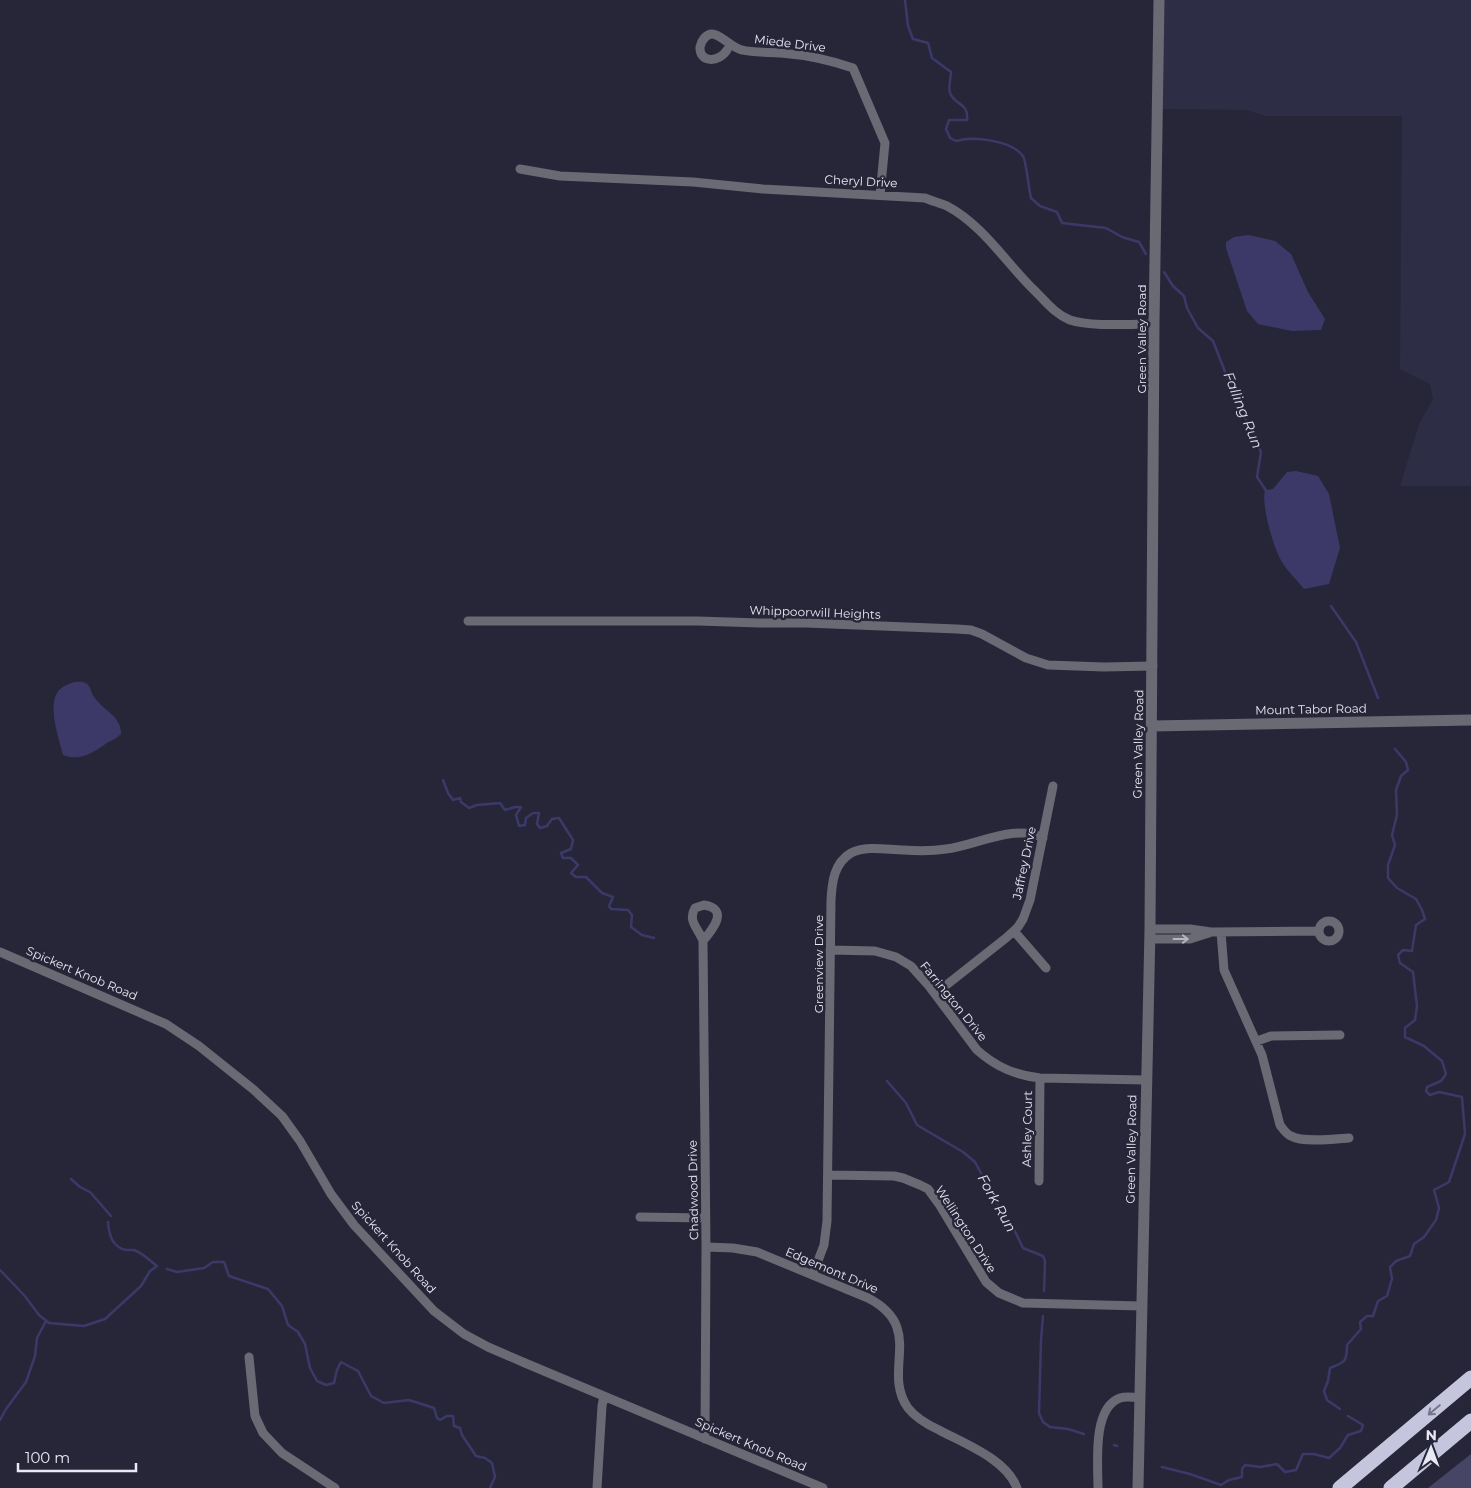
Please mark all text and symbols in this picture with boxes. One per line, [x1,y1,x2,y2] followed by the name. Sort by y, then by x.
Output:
[753,31,827,55] street label: Miede Drive
[824,172,898,190] street label: Cheryl Drive
[1134,284,1149,394] street label: Green Valley Road
[1219,369,1267,451] water label: Falling Run
[749,602,881,622] street label: Whippoorwill Heights
[1130,689,1146,799] street label: Green Valley Road
[1255,701,1367,717] street label: Mount Tabor Road
[1009,825,1039,902] street label: Jaffrey Drive
[811,915,826,1013] street label: Greenview Drive
[1172,934,1189,944] one-way arrow
[24,943,140,1003] street label: Spickert Knob Road
[917,958,991,1044] street label: Farrington Drive
[1019,1091,1035,1167] street label: Ashley Court
[1123,1094,1139,1204] street label: Green Valley Road
[685,1140,701,1240] street label: Chadwood Drive
[974,1171,1020,1235] water label: Fork Run
[932,1183,1000,1275] street label: Wellington Drive
[349,1198,439,1296] street label: Spickert Knob Road
[783,1244,881,1296] street label: Edgemont Drive
[1427,1404,1440,1415] one-way arrow
[693,1414,809,1474] street label: Spickert Knob Road
[1406,1423,1456,1473] north arrow
[1425,1426,1437,1444] text: N
[18,1440,135,1472] scale bar
[25,1448,70,1467] text: 100 m

